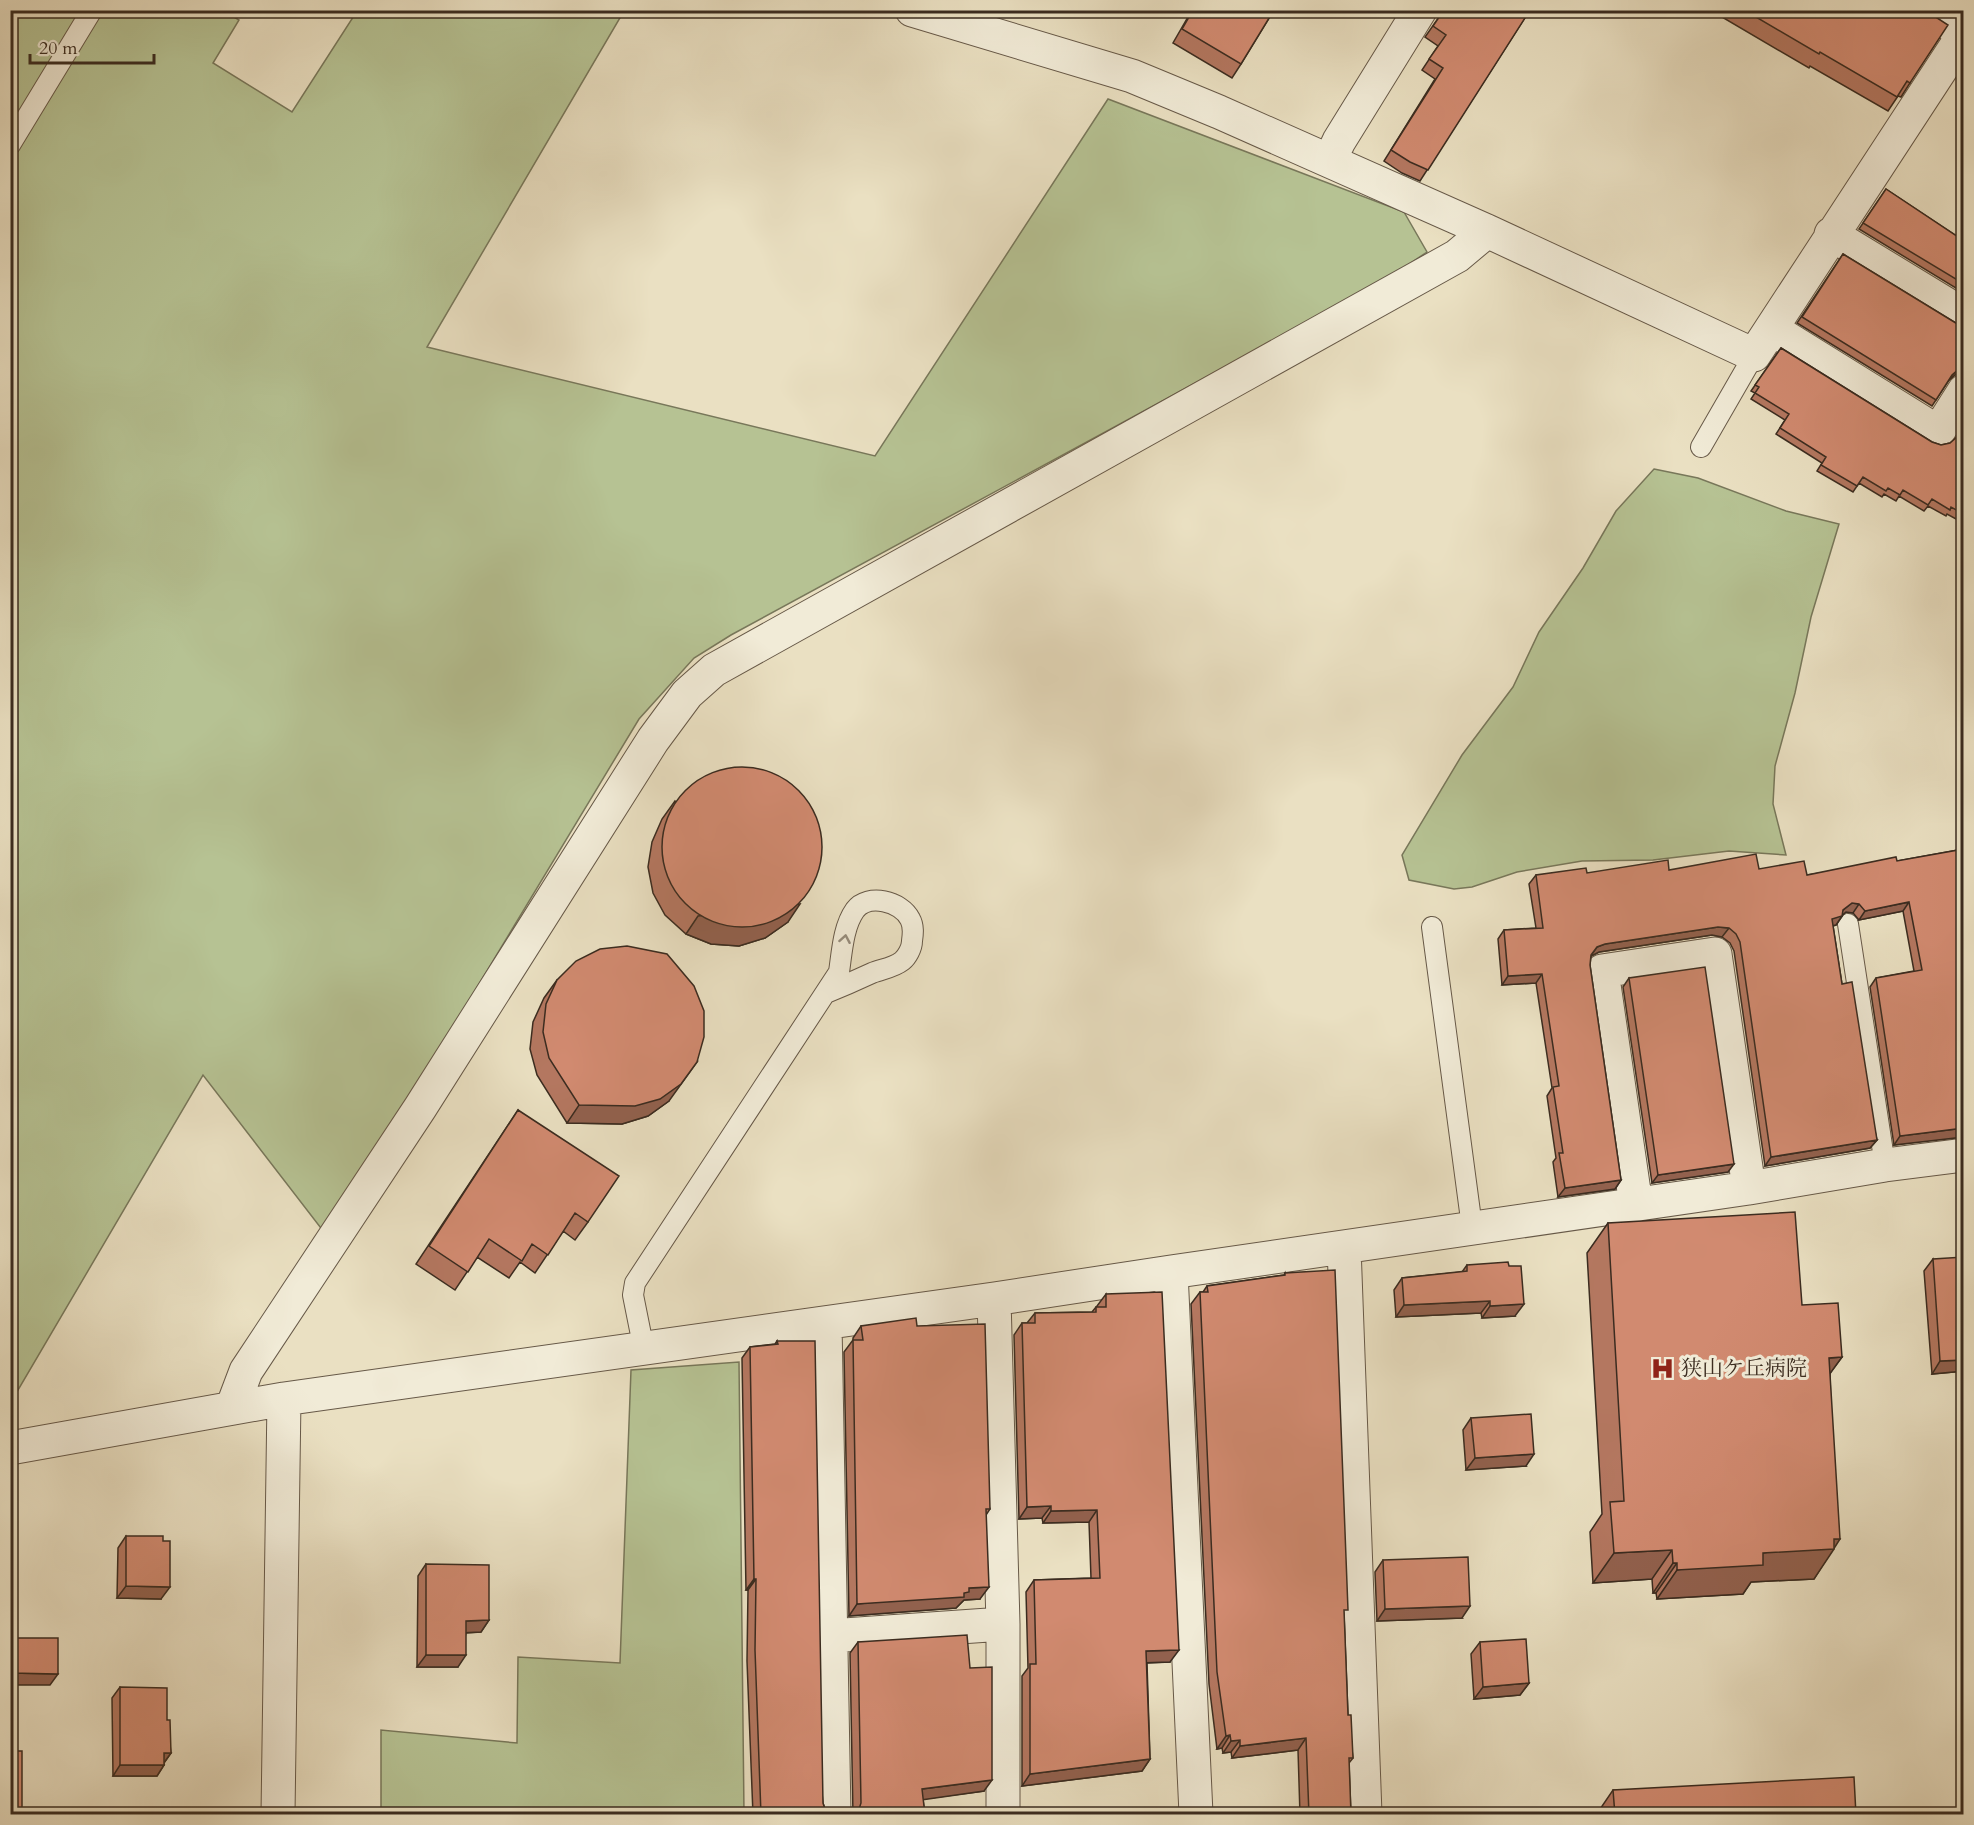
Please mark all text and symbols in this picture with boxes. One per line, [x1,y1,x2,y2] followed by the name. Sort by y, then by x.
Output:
[30,27,154,65] scale bar
[39,36,78,61] text: 20 m
[838,934,851,944] one-way arrow
[1681,1354,1807,1383] place label: 狭山ケ丘病院
[1650,1355,1676,1381] hospital icon: 狭山ケ丘病院

